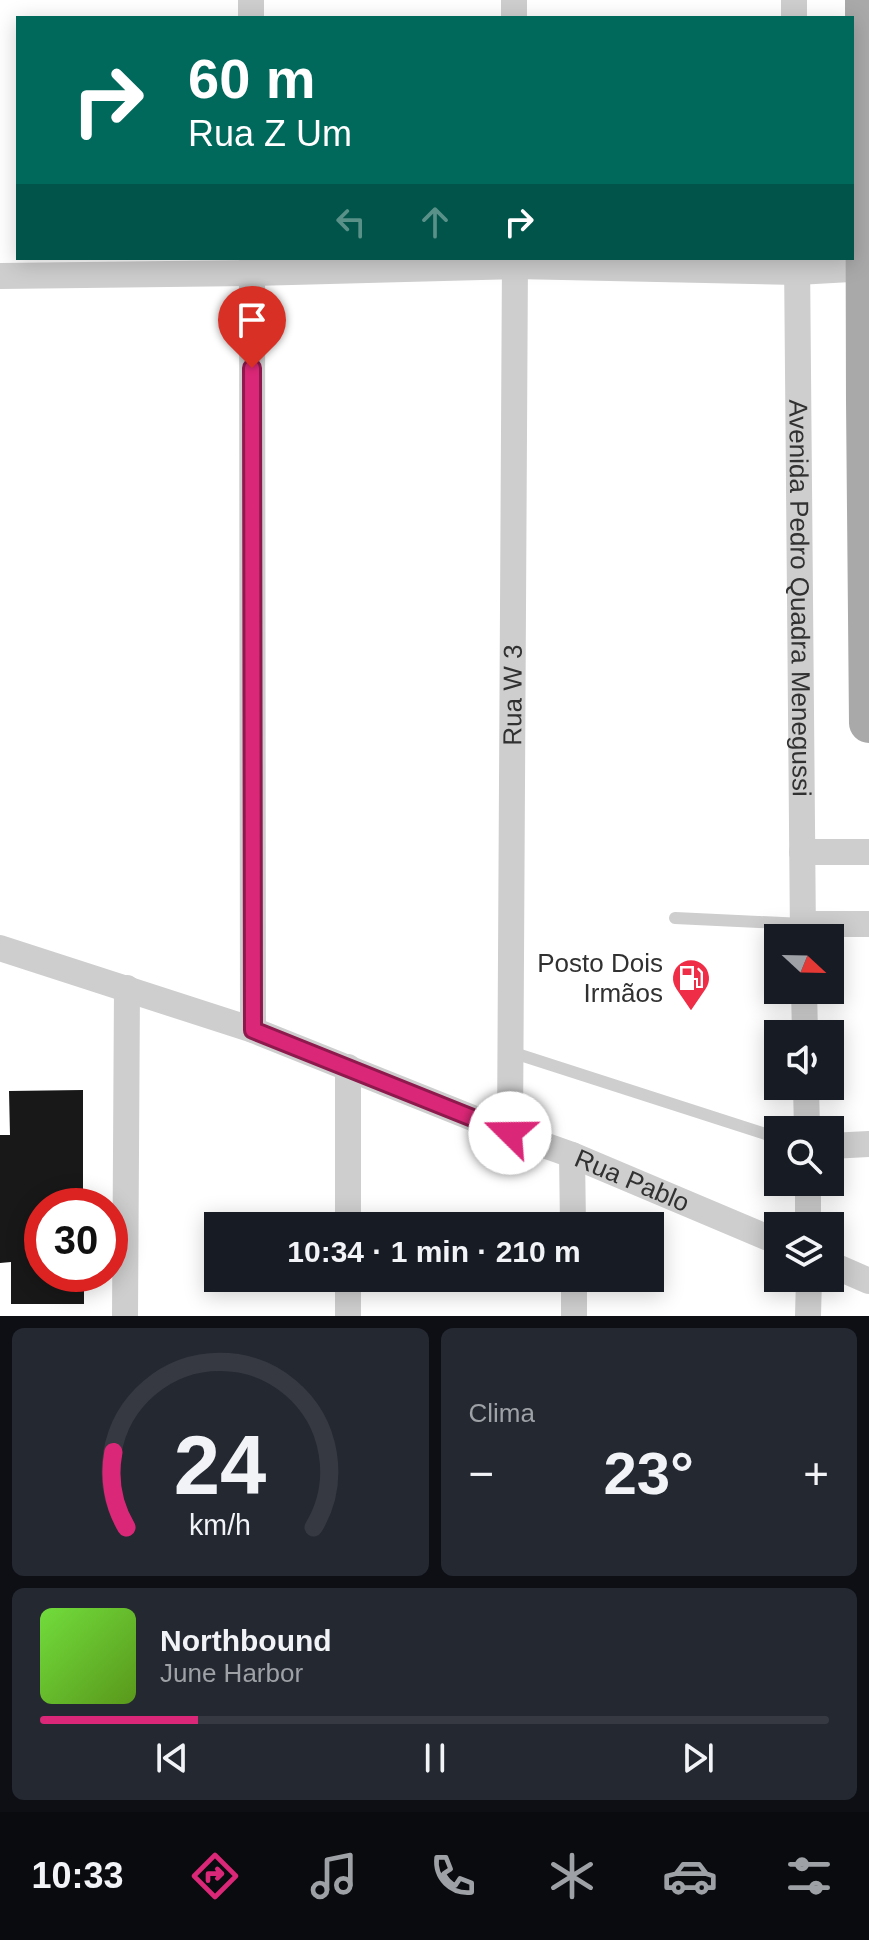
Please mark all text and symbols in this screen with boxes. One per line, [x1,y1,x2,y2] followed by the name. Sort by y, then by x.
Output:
[188,47,316,110] text: 60 m
[56,48,160,152] icon: right
[188,113,352,154] text: Rua Z Um
[329,200,373,244] icon: left
[413,200,457,244] icon: ahead
[497,200,541,244] icon: right
[218,286,286,368] pin
[230,298,274,342] icon: arrive
[783,399,817,797] street label: Avenida Pedro Quadra Menegussi
[497,644,528,746] street label: Rua W 3
[764,924,844,1004] north arrow
[764,924,844,1292] map controls
[537,948,663,1008] place label: Posto Dois Irmãos
[670,957,712,1012] fuel station icon: Posto Dois Irmãos
[764,1020,844,1100] button: sound
[468,1091,552,1175] position arrow
[764,1116,844,1196] button: search
[570,1143,694,1218] street label: Rua Pablo
[24,1188,128,1292] speed limit sign: 30
[764,1212,844,1292] button: layers
[287,1235,581,1268] text: 10:34 · 1 min · 210 m
[469,1398,535,1428] text: Clima
[174,1419,267,1512] text: 24
[603,1440,694,1507] text: 23°
[469,1449,494,1498] text: −
[803,1449,829,1498] text: +
[189,1509,251,1541] text: km/h
[160,1624,332,1657] text: Northbound
[160,1658,303,1688] text: June Harbor
[150,1736,194,1780] icon: previous
[413,1736,457,1780] icon: pause
[676,1736,720,1780] icon: next
[187,1848,243,1904] icon: directions
[306,1848,362,1904] icon: music
[425,1848,481,1904] icon: phone
[544,1848,600,1904] icon: climate
[662,1848,718,1904] icon: car
[781,1848,837,1904] icon: filters
[31,1855,124,1896] text: 10:33

